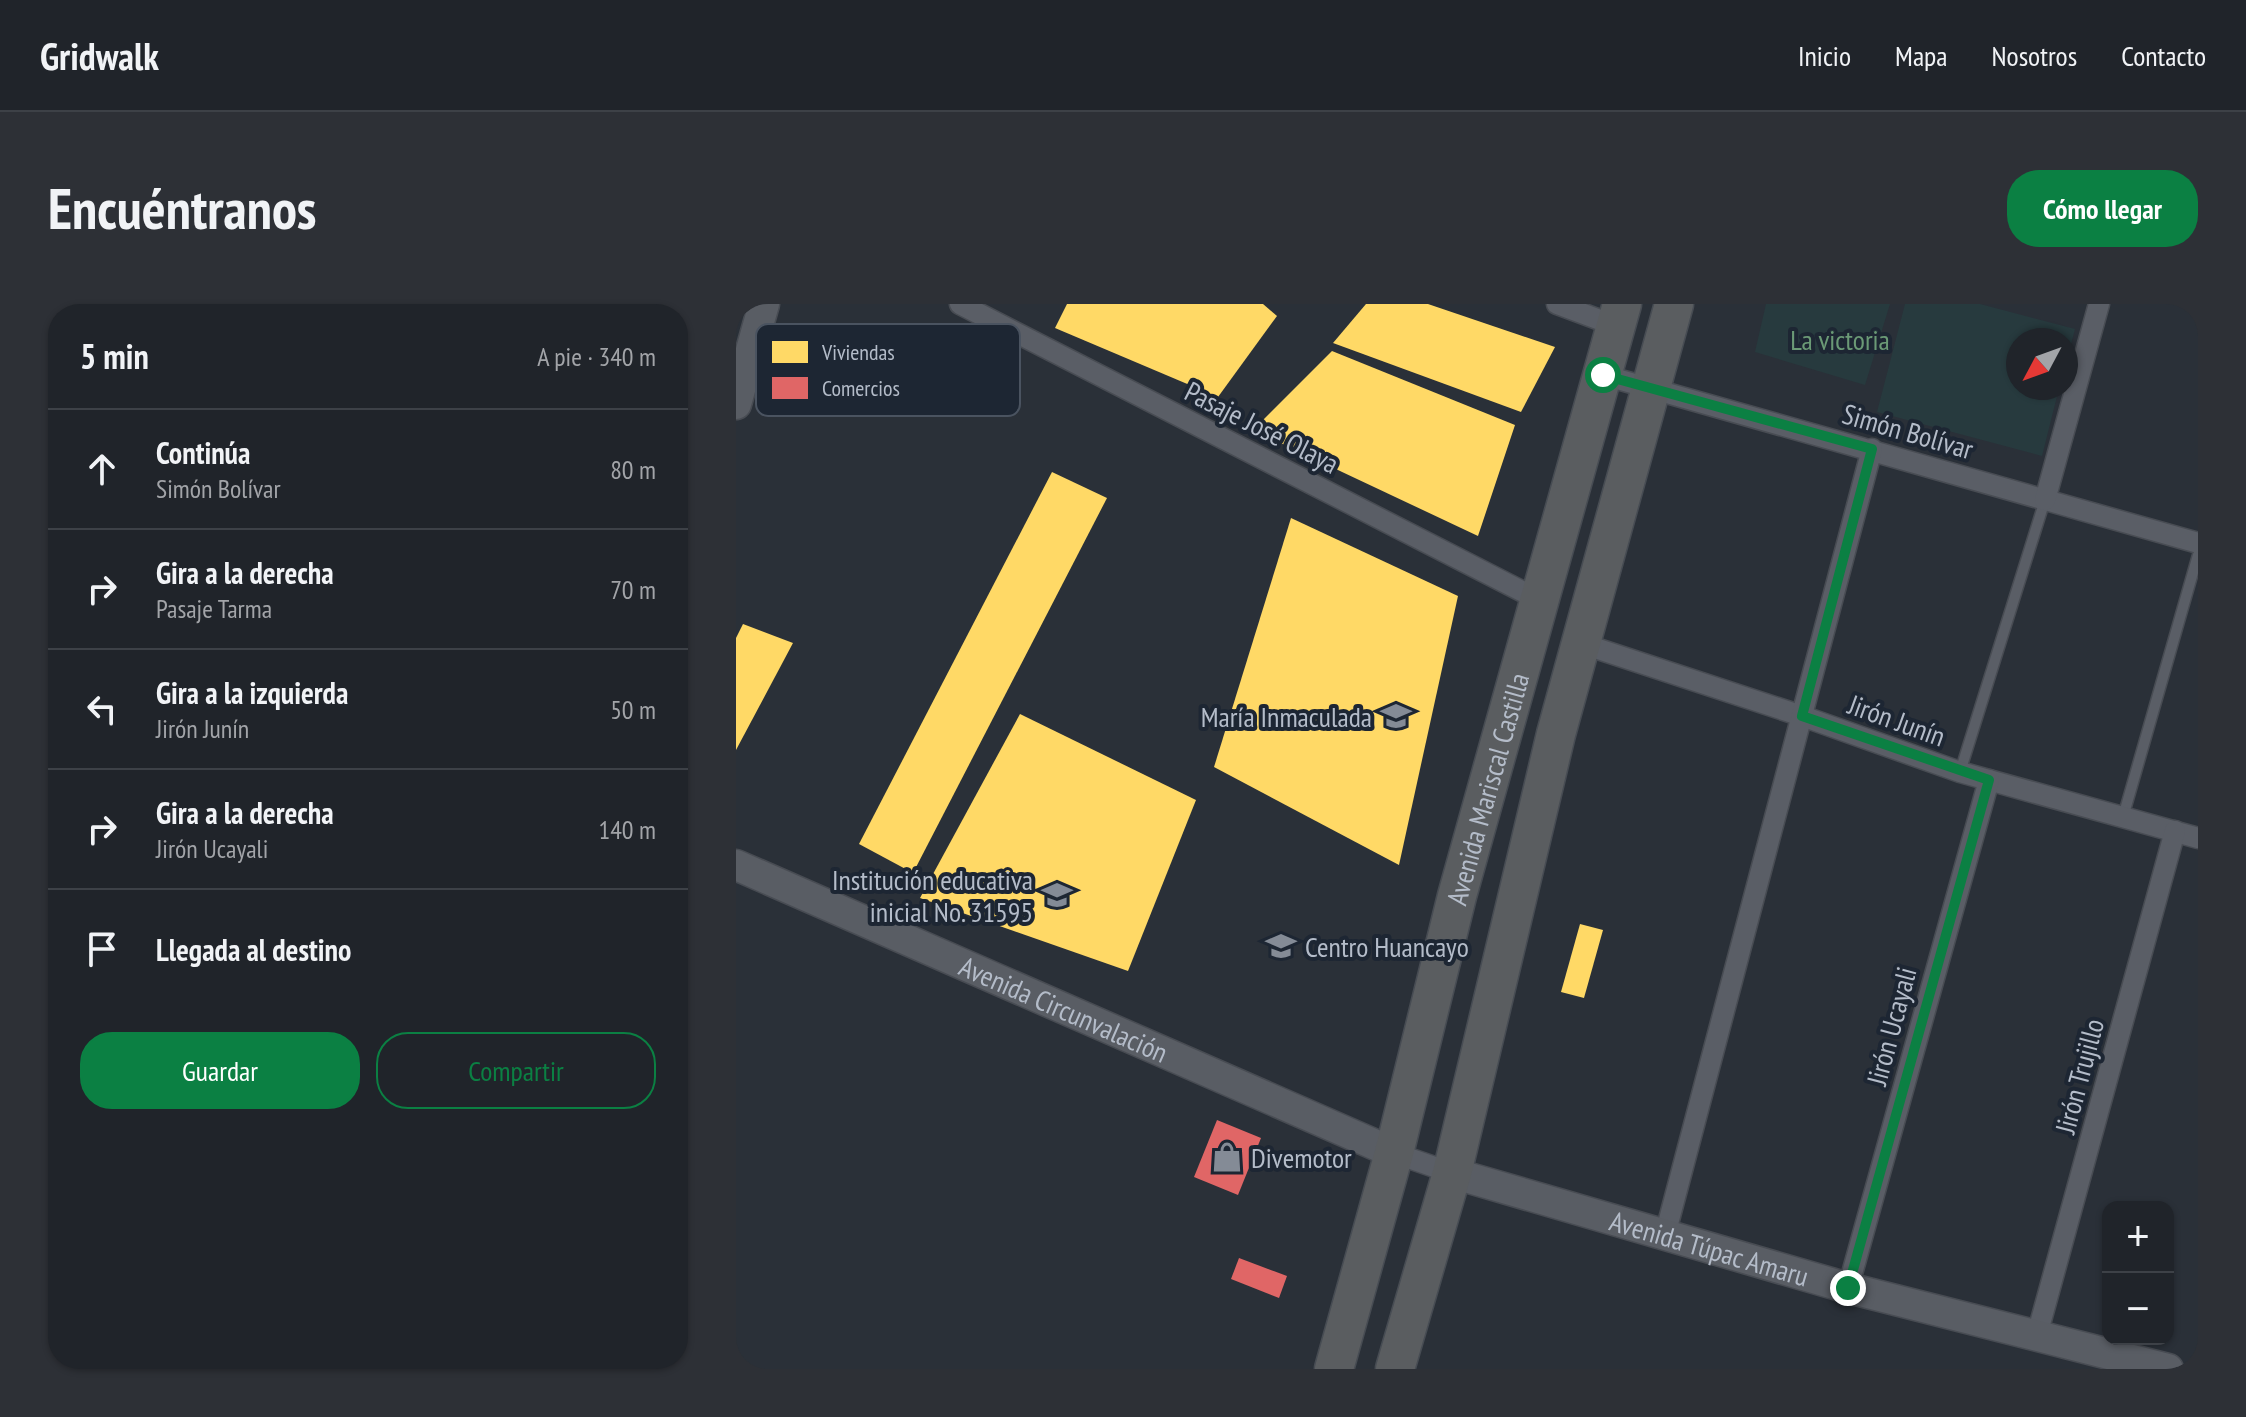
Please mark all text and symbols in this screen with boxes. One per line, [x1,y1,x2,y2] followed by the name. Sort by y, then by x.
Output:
[40,31,159,80] text: Gridwalk
[1798,37,1851,74] text: Inicio
[1895,37,1947,74] text: Mapa
[1991,37,2077,74] text: Nosotros
[2121,37,2206,74] text: Contacto
[2007,170,2198,247] button: Cómo llegar
[48,172,316,244] text: Encuéntranos
[1790,321,1890,358] park label: La victoria
[756,324,1020,416] legend
[2006,328,2078,400] north arrow
[80,334,149,378] text: 5 min
[821,338,895,366] text: Viviendas
[537,340,656,373] text: A pie · 340 m
[1585,357,1621,393] route start
[1179,372,1345,482] street label: Pasaje José Olaya
[822,374,900,402] text: Comercios
[1838,395,1978,467] street label: Simón Bolívar
[156,433,250,472] text: Continúa
[80,447,124,491] icon: ahead
[610,453,656,486] text: 80 m
[156,472,281,505] text: Simón Bolívar
[156,553,334,592] text: Gira a la derecha
[80,567,124,611] icon: right
[610,573,656,606] text: 70 m
[156,592,272,625] text: Pasaje Tarma
[1437,669,1537,909] street label: Avenida Mariscal Castilla
[156,673,348,712] text: Gira a la izquierda
[1843,685,1950,755] street label: Jirón Junín
[80,687,124,731] icon: left
[610,693,656,726] text: 50 m
[1201,698,1372,735] place label: María Inmaculada
[1379,699,1413,733] school or university icon: María Inmaculada
[156,712,249,745] text: Jirón Junín
[156,793,334,832] text: Gira a la derecha
[80,807,124,851] icon: right
[598,813,656,846] text: 140 m
[156,832,268,865] text: Jirón Ucayali
[832,861,1033,930] place label: Institución educativa inicial No. 31595
[1040,878,1074,912] school or university icon: Institución educativa inicial No. 31595
[80,927,124,971] icon: arrive
[1305,928,1469,965] place label: Centro Huancayo
[1264,929,1298,963] school or university icon: Centro Huancayo
[156,930,351,969] text: Llegada al destino
[954,947,1174,1070] street label: Avenida Circunvalación
[1857,963,1925,1090] street label: Jirón Ucayali
[2046,1015,2112,1138] street label: Jirón Trujillo
[80,1032,360,1109] button: Guardar
[376,1032,656,1109] button: Compartir
[1251,1139,1352,1176] place label: Divemotor
[1210,1140,1244,1174] shop icon: Divemotor
[1606,1201,1813,1294] street label: Avenida Túpac Amaru
[2102,1201,2174,1345] map controls
[2102,1201,2174,1273] button: +
[1830,1270,1866,1306] route end
[2102,1273,2174,1345] button: −

